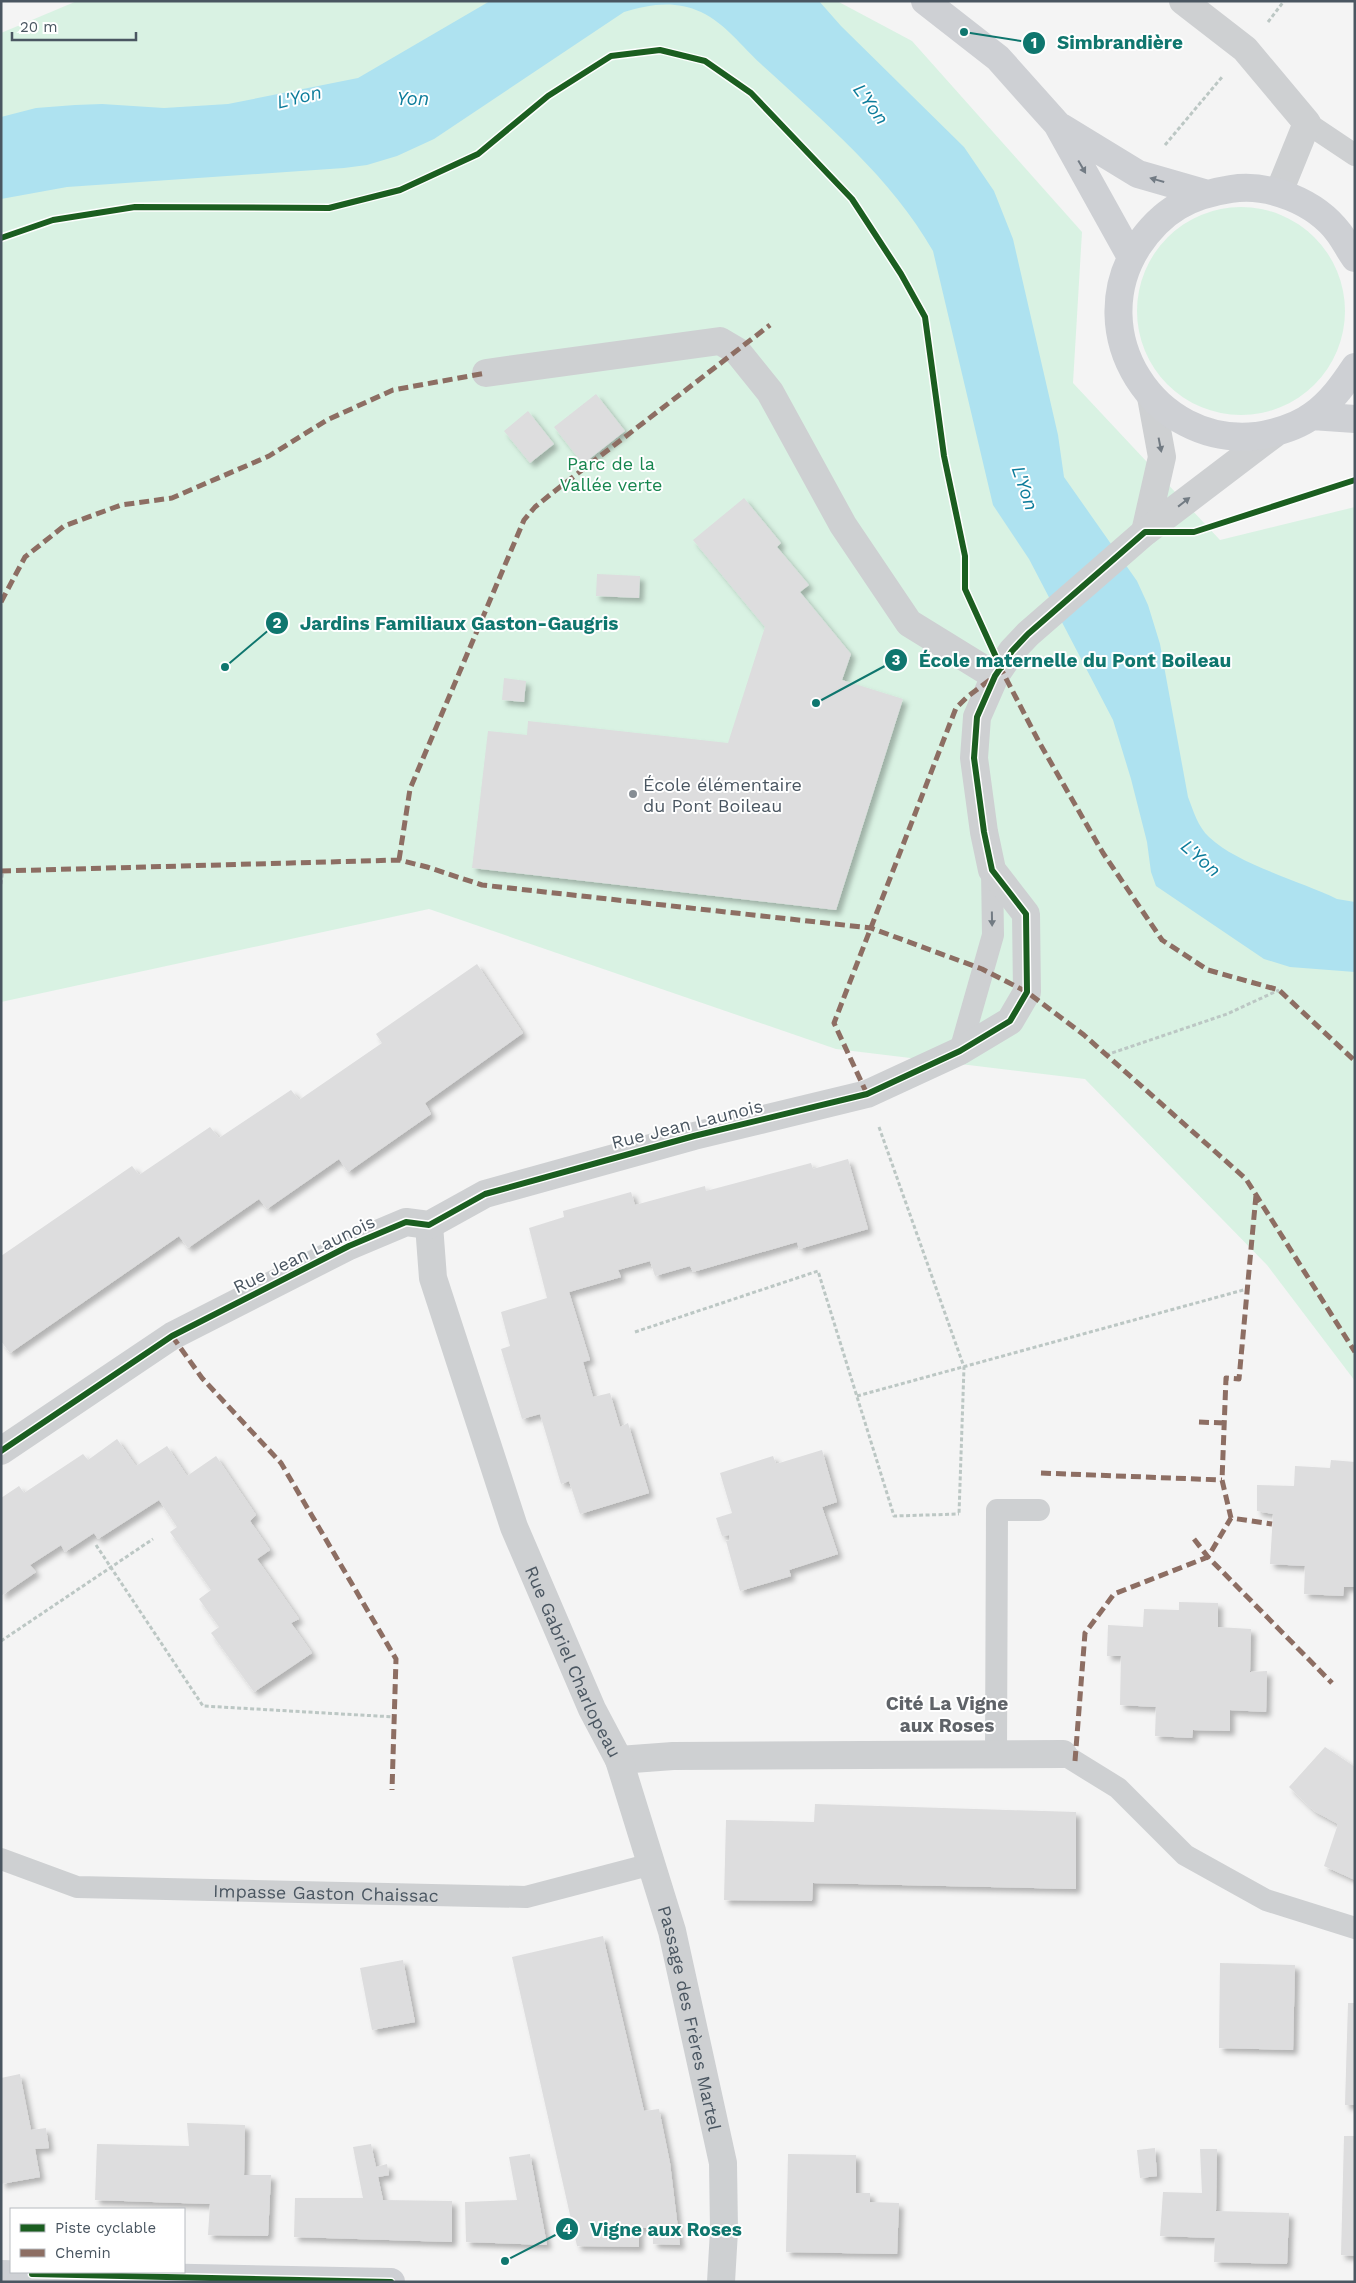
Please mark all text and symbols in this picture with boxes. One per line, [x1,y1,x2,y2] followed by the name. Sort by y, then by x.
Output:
[12,10,136,42] scale bar
[20,18,58,36] text: 20 m
[1022,26,1192,60] callout: Simbrandière
[1057,31,1183,54] text: Simbrandière
[1031,34,1037,52] text: 1
[848,79,894,129] water label: L'Yon
[274,80,324,114] water label: L'Yon
[397,87,429,110] water label: Yon
[1077,160,1086,173] one-way arrow
[1150,175,1165,183] one-way arrow
[1156,438,1164,453] one-way arrow
[560,453,662,495] park label: Parc de la Vallée verte
[1007,463,1043,513] water label: L'Yon
[1177,496,1190,507] one-way arrow
[265,606,629,640] callout: Jardins Familiaux Gaston-Gaugris
[300,612,618,635] text: Jardins Familiaux Gaston-Gaugris
[273,614,282,632] text: 2
[883,643,1241,677] callout: École maternelle du Pont Boileau
[919,649,1231,672] text: École maternelle du Pont Boileau
[892,651,901,669] text: 3
[643,774,802,816] place label: École élémentaire du Pont Boileau
[627,788,639,800] marker: École élémentaire du Pont Boileau
[1176,834,1226,882] water label: L'Yon
[989,911,997,927] one-way arrow
[609,1095,765,1153] street label: Rue Jean Launois
[230,1211,378,1297] street label: Rue Jean Launois
[521,1562,626,1761] street label: Rue Gabriel Charlopeau
[886,1692,1008,1737] district label: Cité La Vigne aux Roses
[213,1880,439,1906] street label: Impasse Gaston Chaissac
[654,1903,726,2133] street label: Passage des Frères Martel
[10,2208,185,2273] legend
[554,2212,752,2246] callout: Vigne aux Roses
[590,2218,742,2241] text: Vigne aux Roses
[55,2219,156,2237] text: Piste cyclable
[562,2220,572,2238] text: 4
[55,2244,111,2262] text: Chemin

